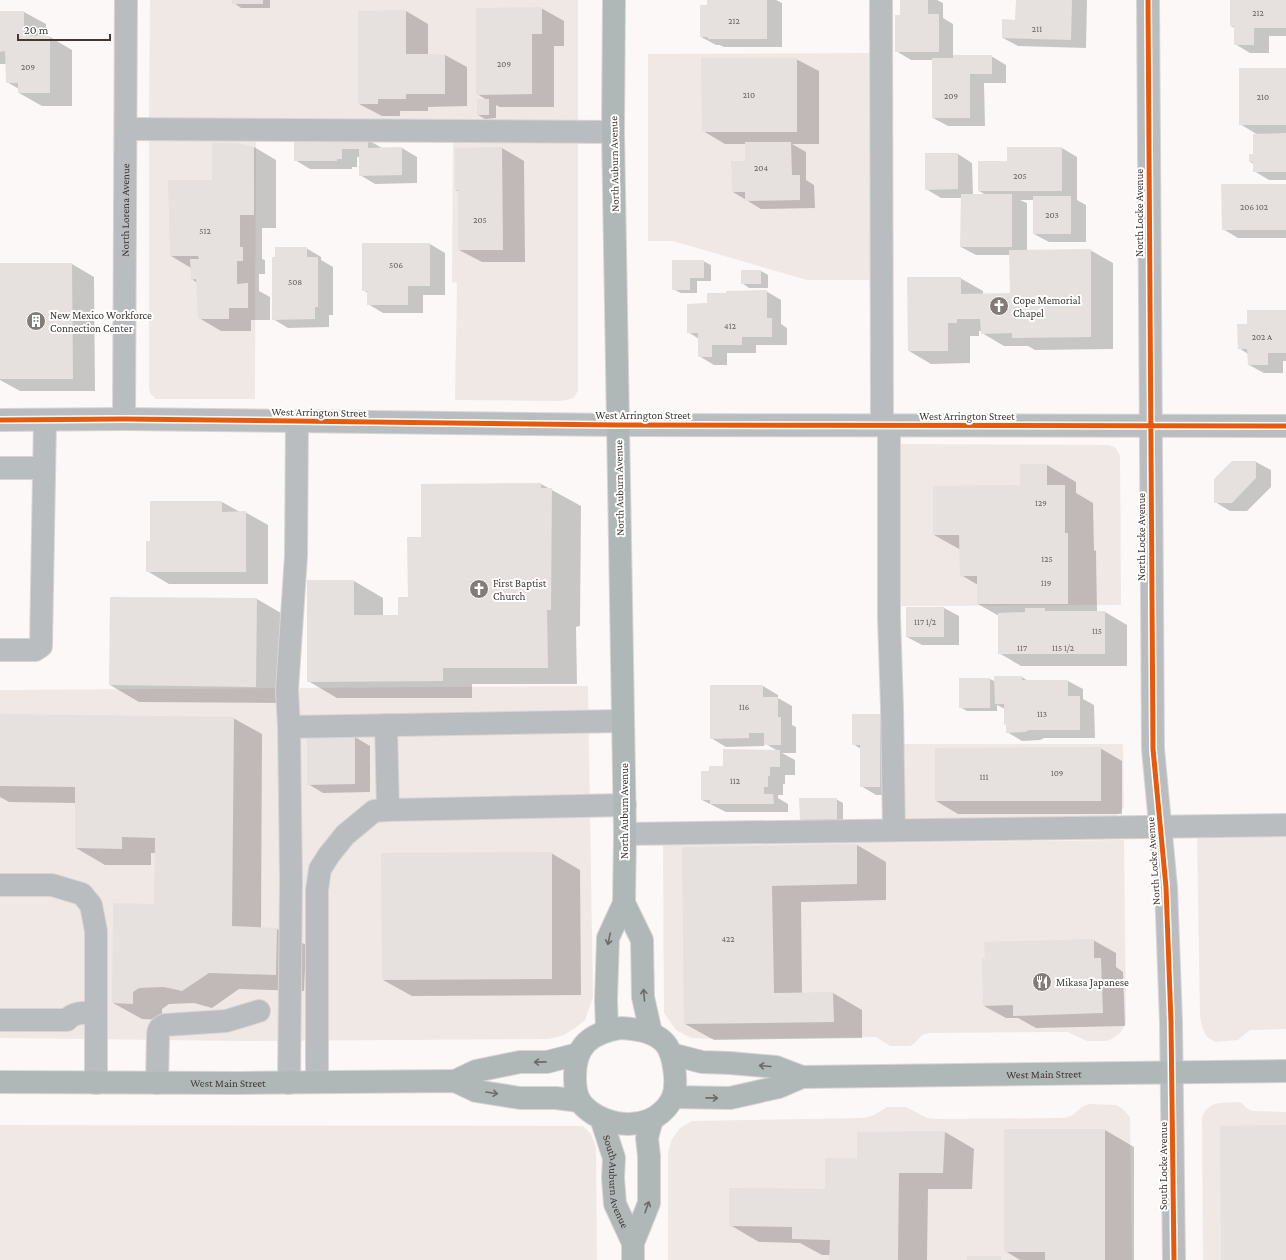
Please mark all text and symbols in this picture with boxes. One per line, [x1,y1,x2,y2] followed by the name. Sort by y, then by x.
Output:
[1252,8,1264,18] house number: 212
[18,16,110,42] scale bar
[728,16,740,26] house number: 212
[24,23,49,37] text: 20 m
[1032,24,1042,34] house number: 211
[497,59,511,69] house number: 209
[21,62,35,72] house number: 209
[743,90,755,100] house number: 210
[944,91,958,101] house number: 209
[1257,92,1269,102] house number: 210
[607,116,621,212] street label: North Auburn Avenue
[119,163,131,257] street label: North Lorena Avenue
[754,163,768,173] house number: 204
[1133,169,1145,257] street label: North Locke Avenue
[1013,171,1027,181] house number: 205
[1240,202,1268,212] house number: 206 102
[1045,210,1059,220] house number: 203
[473,215,487,225] house number: 205
[199,226,211,236] house number: 512
[389,260,403,270] house number: 506
[288,277,302,287] house number: 508
[1013,294,1081,320] place label: Cope Memorial Chapel
[988,295,1010,317] church icon: Cope Memorial Chapel
[50,309,152,334] place label: New Mexico Workforce Connection Center
[25,310,47,332] building icon: New Mexico Workforce Connection Center
[724,321,736,331] house number: 412
[1252,332,1273,342] house number: 202 A
[271,405,367,420] street label: West Arrington Street
[595,409,691,422] street label: West Arrington Street
[919,410,1015,423] street label: West Arrington Street
[612,440,626,536] street label: North Auburn Avenue
[1135,493,1147,581] street label: North Locke Avenue
[1035,498,1047,508] house number: 129
[1041,554,1053,564] house number: 125
[493,577,547,602] place label: First Baptist Church
[468,578,490,600] church icon: First Baptist Church
[1041,578,1052,588] house number: 119
[914,617,936,627] house number: 117 1/2
[1092,626,1102,636] house number: 115
[1017,643,1027,653] house number: 117
[1052,643,1074,653] house number: 115 1/2
[739,702,750,712] house number: 116
[1037,709,1047,719] house number: 113
[618,763,630,859] street label: North Auburn Avenue
[1051,768,1064,778] house number: 109
[980,772,988,782] house number: 111
[730,776,740,786] house number: 112
[1144,816,1162,905] street label: North Locke Avenue
[605,932,613,945] one-way arrow
[721,934,735,944] house number: 422
[1031,971,1053,993] restaurant icon: Mikasa Japanese
[1056,976,1129,989] place label: Mikasa Japanese
[640,989,647,1002] one-way arrow
[534,1058,547,1066] one-way arrow
[759,1062,772,1070] one-way arrow
[1006,1068,1082,1080] street label: West Main Street
[190,1077,266,1089] street label: West Main Street
[485,1089,498,1097] one-way arrow
[705,1094,718,1101] one-way arrow
[1157,1122,1169,1210] street label: South Locke Avenue
[601,1133,631,1230] street label: South Auburn Avenue
[644,1201,651,1214] one-way arrow

